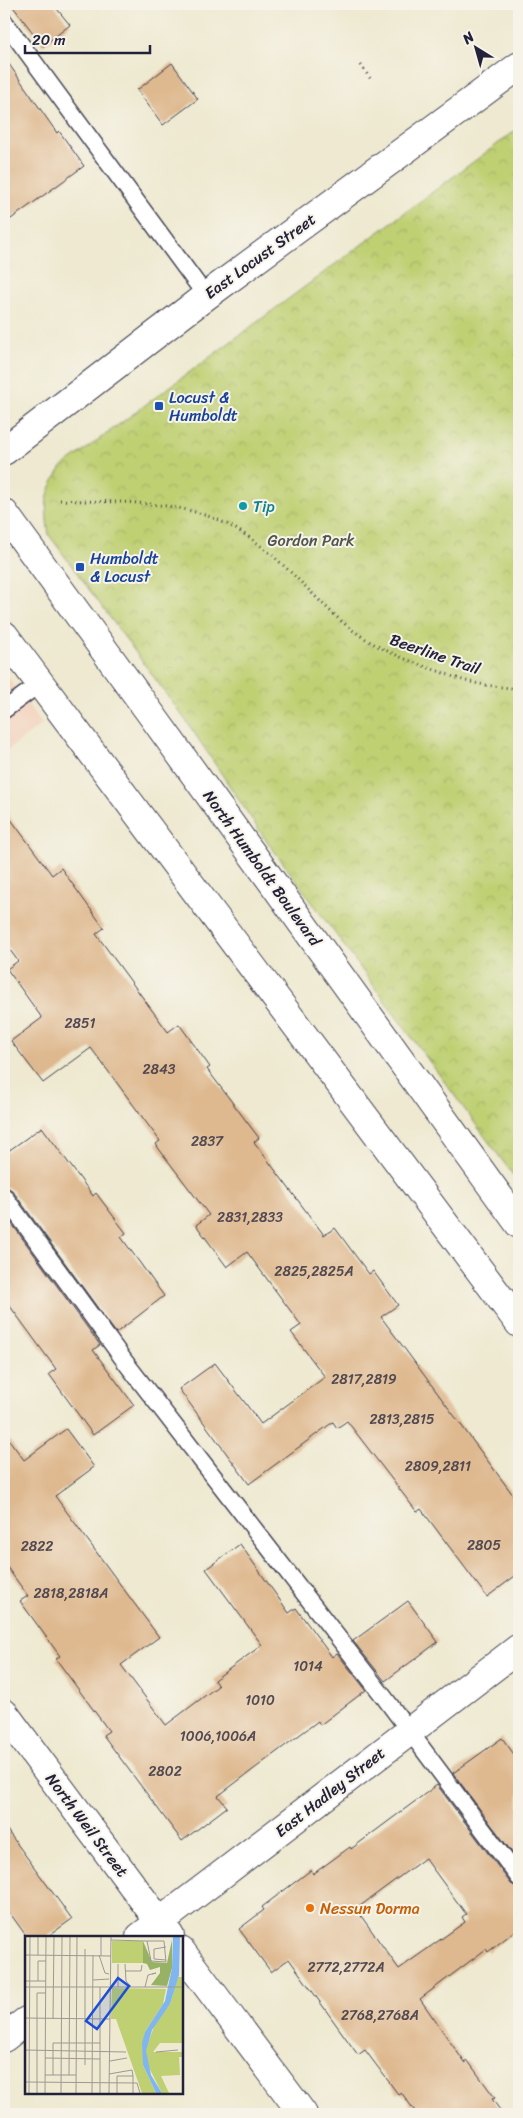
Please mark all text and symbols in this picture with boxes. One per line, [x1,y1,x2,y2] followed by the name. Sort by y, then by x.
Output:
[25,22,150,54] scale bar
[450,22,500,72] north arrow
[456,25,480,52] text: N
[32,27,66,53] text: 20 m
[198,205,322,307] street label: East Locust Street
[169,383,238,430] place label: Locust & Humboldt
[153,400,165,412] marker: Locust & Humboldt
[253,492,275,521] place label: Tip
[237,500,249,512] marker: Tip
[268,526,355,555] park label: Gordon Park
[90,544,159,591] place label: Humboldt & Locust
[74,561,86,573] marker: Humboldt & Locust
[386,625,485,683] street label: Beerline Trail
[195,784,330,954] street label: North Humboldt Boulevard
[64,1011,96,1036] house number: 2851
[143,1057,176,1082] house number: 2843
[191,1129,224,1154] house number: 2837
[217,1205,283,1230] house number: 2831,2833
[274,1259,354,1284] house number: 2825,2825A
[331,1367,397,1392] house number: 2817,2819
[369,1407,435,1432] house number: 2813,2815
[405,1454,471,1479] house number: 2809,2811
[467,1533,501,1558] house number: 2805
[21,1534,53,1559] house number: 2822
[34,1581,108,1606] house number: 2818,2818A
[293,1654,323,1679] house number: 1014
[245,1688,275,1713] house number: 1010
[180,1724,256,1749] house number: 1006,1006A
[268,1739,392,1845] street label: East Hadley Street
[148,1759,182,1784] house number: 2802
[38,1766,136,1884] street label: North Weil Street
[320,1894,420,1923] place label: Nessun Dorma
[304,1902,316,1914] marker: Nessun Dorma
[25,1936,182,2093] inset map
[307,1955,385,1980] house number: 2772,2772A
[341,2003,419,2028] house number: 2768,2768A

